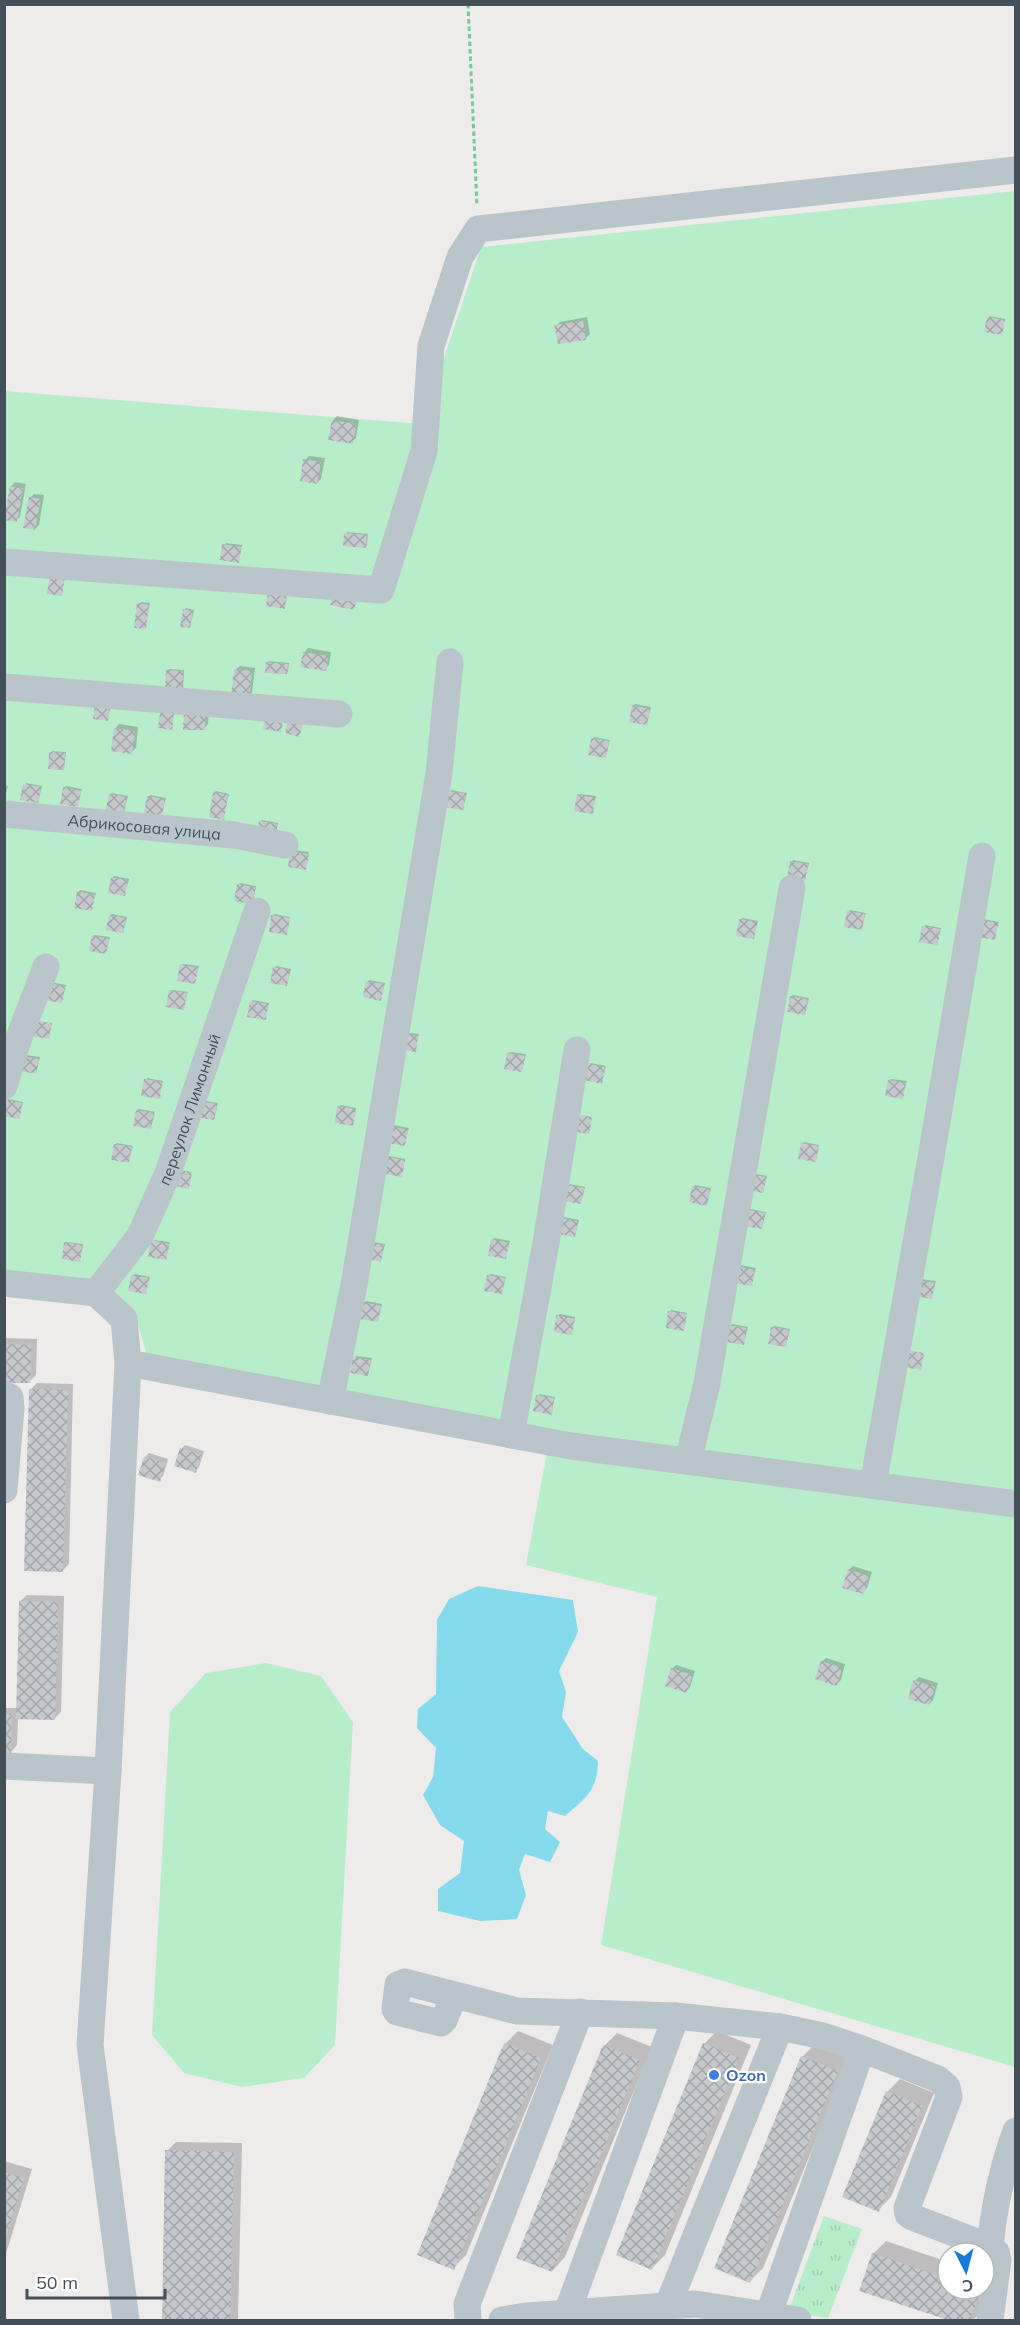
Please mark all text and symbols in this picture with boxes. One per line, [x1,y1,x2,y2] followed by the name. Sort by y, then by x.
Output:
[67,810,222,844] street label: Абрикосовая улица
[154,1031,225,1188] street label: переулок Лимонный
[726,2065,766,2085] place label: Ozon
[707,2068,721,2082] marker: Ozon
[936,2241,996,2301] north arrow
[27,2262,165,2300] scale bar
[36,2271,78,2294] text: 50 m
[961,2275,974,2296] text: С

